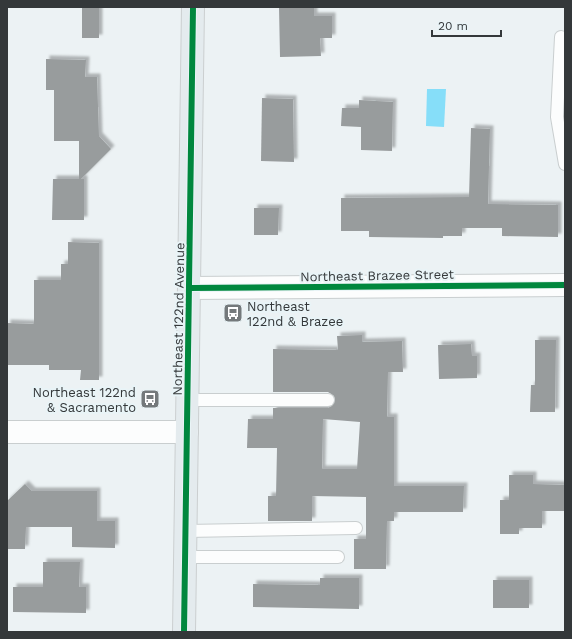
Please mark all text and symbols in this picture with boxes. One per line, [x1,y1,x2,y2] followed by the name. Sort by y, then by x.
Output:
[432,12,501,38] scale bar
[438,19,468,33] text: 20 m
[170,242,187,396] street label: Northeast 122nd Avenue
[300,267,454,284] street label: Northeast Brazee Street
[247,299,343,329] place label: Northeast 122nd & Brazee
[222,302,244,324] bus stop icon: Northeast 122nd & Brazee
[33,385,136,415] place label: Northeast 122nd & Sacramento
[139,388,161,410] bus stop icon: Northeast 122nd & Sacramento

